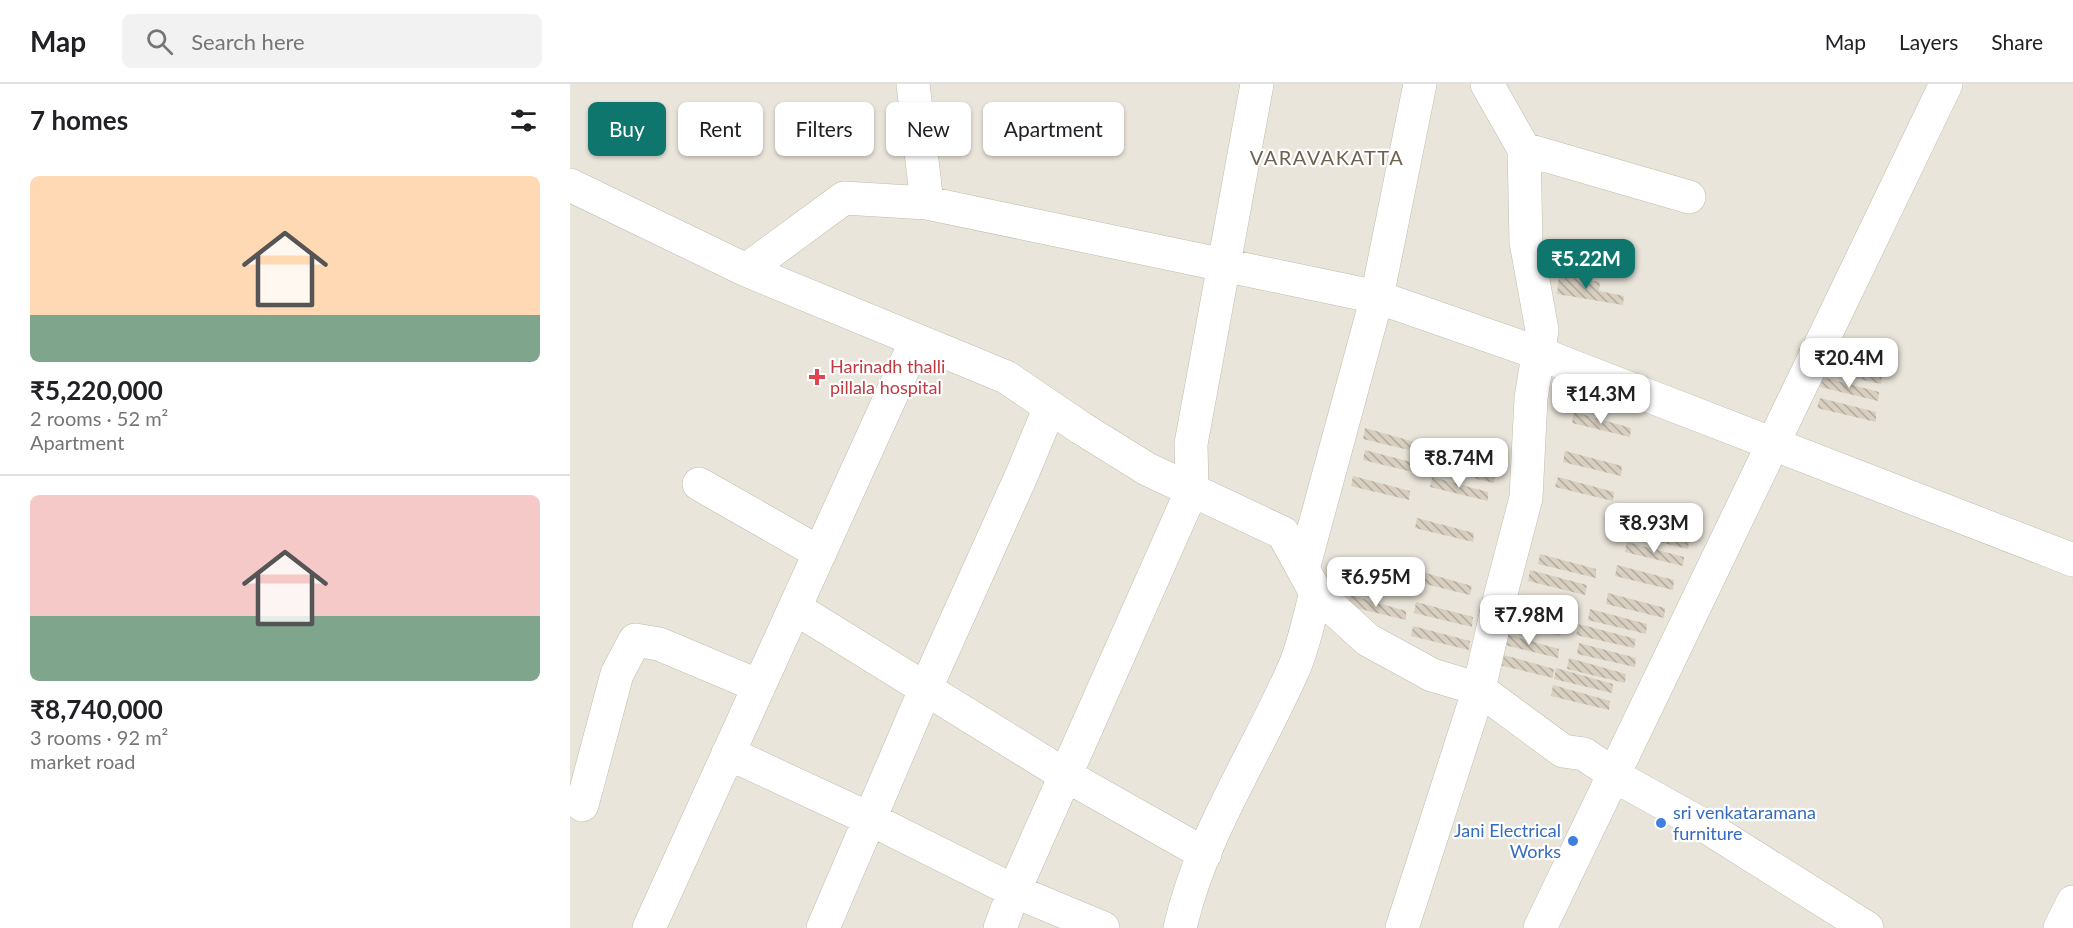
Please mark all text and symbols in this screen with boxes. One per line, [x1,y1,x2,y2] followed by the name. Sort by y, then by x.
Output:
[122,14,542,68] search box
[30,24,86,58] text: Map
[143,25,176,58] icon: search
[191,28,305,55] text: Search here
[1825,29,1866,54] text: Map
[1899,29,1958,54] text: Layers
[1991,29,2043,54] text: Share
[588,102,666,156] chip: Buy
[678,102,763,156] chip: Rent
[775,102,874,156] chip: Filters
[886,102,971,156] chip: New
[983,102,1124,156] chip: Apartment
[30,104,128,136] text: 7 homes
[507,104,540,137] icon: filters
[1250,145,1404,169] district label: VARAVAKATTA
[231,215,339,323] icon: home
[1537,239,1635,290] pin: ₹5.22M
[1551,246,1621,270] text: ₹5.22M
[1800,338,1898,389] pin: ₹20.4M
[1814,345,1884,369] text: ₹20.4M
[830,355,945,398] place label: Harinadh thalli pillala hospital
[808,368,826,386] marker: Harinadh thalli pillala hospital
[30,374,163,406] text: ₹5,220,000
[1552,374,1650,425] pin: ₹14.3M
[1566,381,1636,405] text: ₹14.3M
[30,406,168,430] text: 2 rooms · 52 m²
[30,430,124,454] text: Apartment
[1410,438,1508,489] pin: ₹8.74M
[1424,445,1494,469] text: ₹8.74M
[1605,503,1703,554] pin: ₹8.93M
[1619,510,1689,534] text: ₹8.93M
[231,534,339,642] icon: home
[1327,557,1425,608] pin: ₹6.95M
[1341,564,1411,588] text: ₹6.95M
[1480,595,1578,646] pin: ₹7.98M
[1494,602,1564,626] text: ₹7.98M
[30,693,163,725] text: ₹8,740,000
[30,725,168,749] text: 3 rooms · 92 m²
[30,749,135,773] text: market road
[1673,801,1816,844] place label: sri venkataramana furniture
[1654,816,1668,830] marker: sri venkataramana furniture
[1454,819,1561,862] place label: Jani Electrical Works
[1566,834,1580,848] marker: Jani Electrical Works

